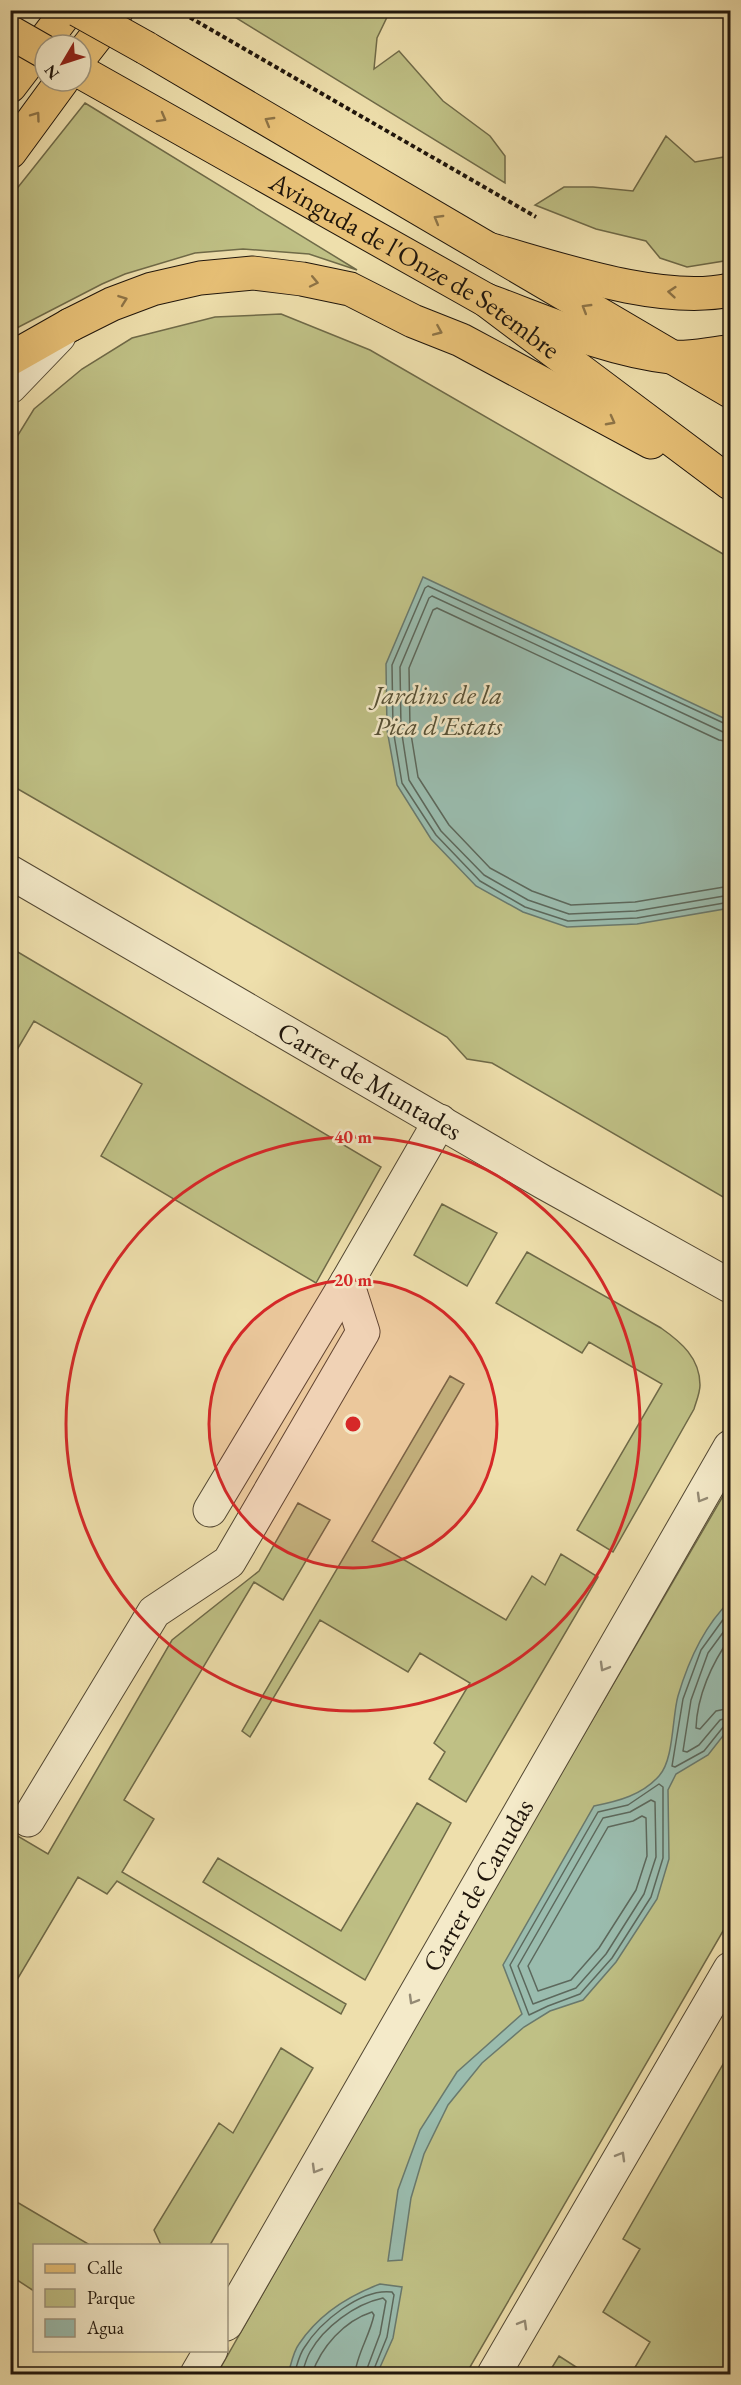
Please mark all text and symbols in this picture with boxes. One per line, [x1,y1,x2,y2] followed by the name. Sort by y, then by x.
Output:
[33,33,93,93] north arrow
[39,60,64,84] text: N
[156,111,166,122] one-way arrow
[29,112,40,123] one-way arrow
[265,117,275,128] one-way arrow
[263,163,567,367] street label: Avinguda de l'Onze de Setembre
[434,215,444,227] one-way arrow
[308,275,318,288] one-way arrow
[668,285,677,298] one-way arrow
[117,295,128,307] one-way arrow
[582,303,592,315] one-way arrow
[431,324,442,336] one-way arrow
[604,414,615,425] one-way arrow
[369,677,503,743] park label: Jardins de la Pica d'Estats
[271,1013,468,1148] street label: Carrer de Muntades
[334,1125,372,1148] text: 40 m
[334,1268,372,1291] text: 20 m
[343,1414,363,1434] centre of rings
[697,1492,709,1502] one-way arrow
[600,1661,612,1671] one-way arrow
[414,1792,541,1978] street label: Carrer de Canudas
[409,1994,421,2004] one-way arrow
[614,2151,626,2162] one-way arrow
[312,2163,323,2173] one-way arrow
[33,2244,228,2352] legend
[87,2256,123,2279] text: Calle
[87,2286,135,2309] text: Parque
[86,2316,125,2339] text: Agua
[516,2320,527,2330] one-way arrow

